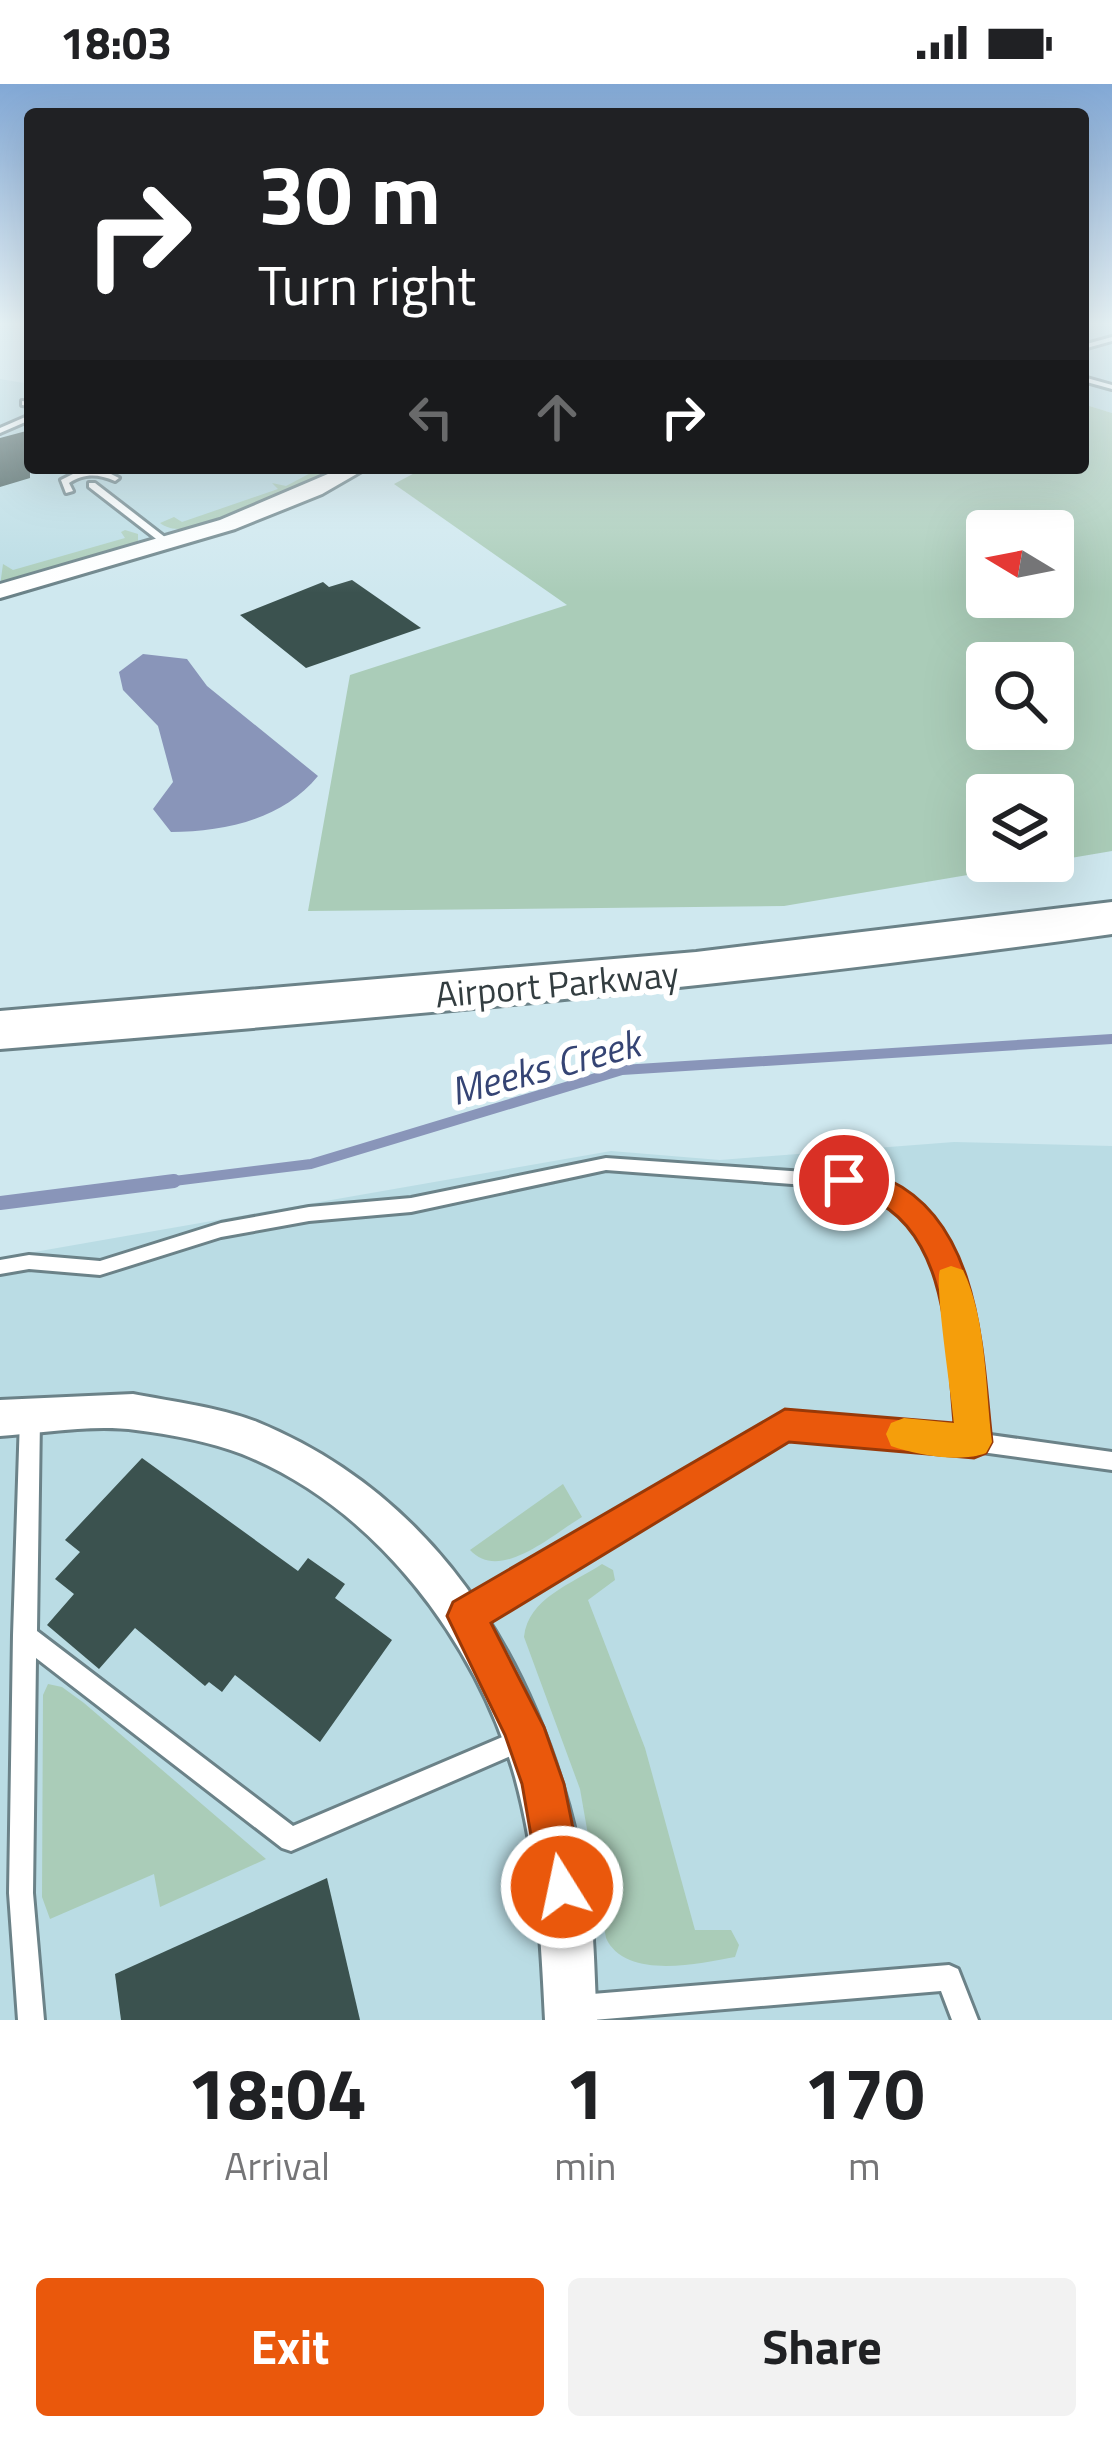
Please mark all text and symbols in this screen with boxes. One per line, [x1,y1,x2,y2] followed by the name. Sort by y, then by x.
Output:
[60,8,172,76] text: 18:03
[258,129,441,257] text: 30 m
[60,156,216,312] icon: right
[258,244,476,326] text: Turn right
[398,384,464,450] icon: left
[524,384,590,450] icon: ahead
[650,384,716,450] icon: right
[966,510,1074,618] north arrow
[966,510,1074,882] map controls
[966,642,1074,750] button: search
[966,774,1074,882] button: layers
[433,945,681,1022] street label: Airport Parkway
[444,1012,651,1120] water label: Meeks Creek
[793,1129,895,1231] pin
[811,1147,877,1213] icon: arrive
[499,1824,625,1950] position arrow
[187,2037,367,2147] text: 18:04
[565,2037,606,2147] text: 1
[804,2037,925,2147] text: 170
[224,2136,330,2195] text: Arrival
[554,2136,616,2195] text: min
[848,2136,880,2195] text: m
[36,2278,544,2416] button: Exit
[568,2278,1076,2416] button: Share

